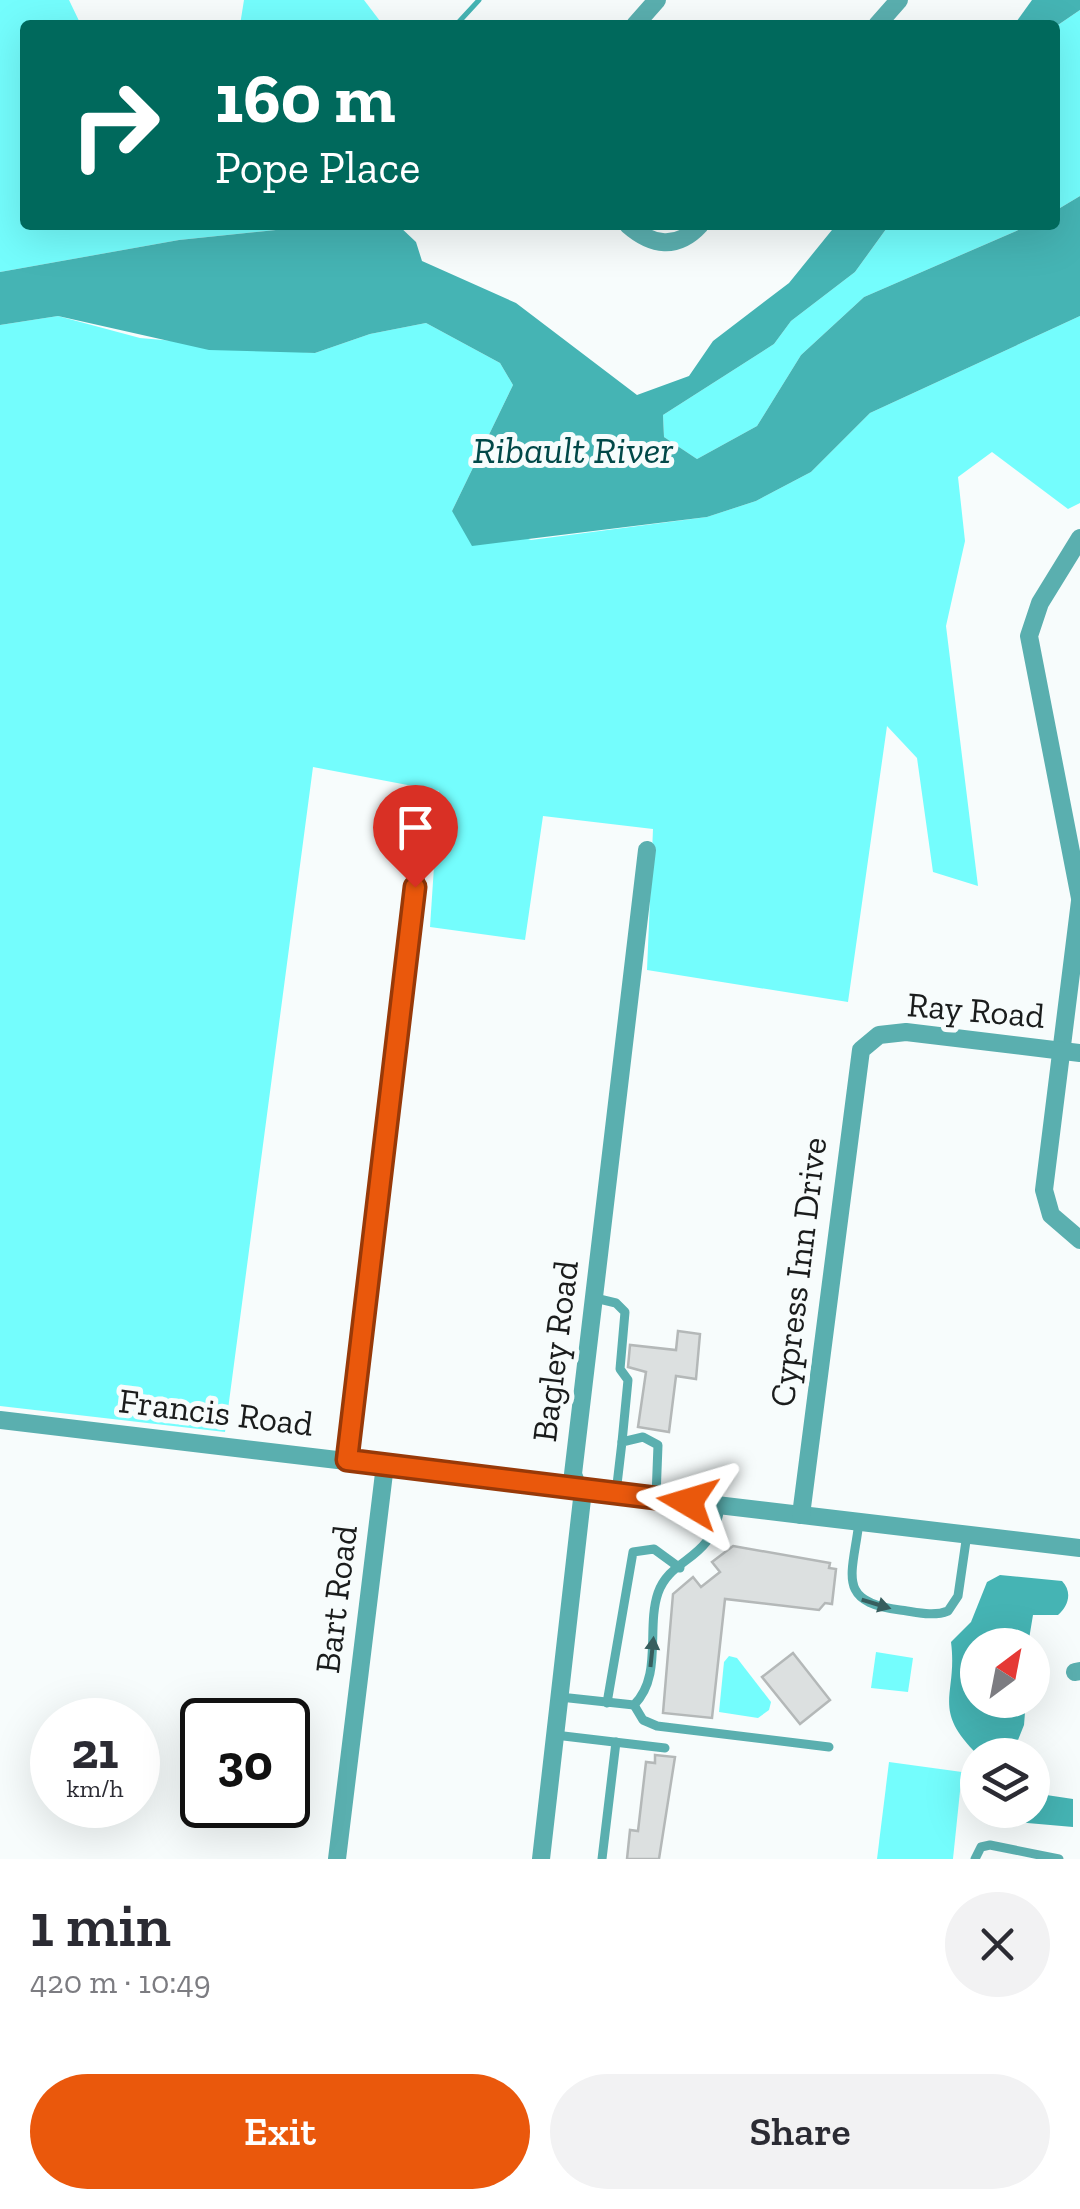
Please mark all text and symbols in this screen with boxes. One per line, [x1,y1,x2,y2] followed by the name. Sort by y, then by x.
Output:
[215,56,396,140] text: 160 m
[50,60,180,190] icon: right
[215,141,421,195] text: Pope Place
[473,427,674,473] water label: Ribault River
[373,785,458,888] pin
[388,800,443,855] icon: arrive
[905,983,1047,1037] street label: Ray Road
[761,1135,835,1409] street label: Cypress Inn Drive
[523,1258,587,1444] street label: Bagley Road
[116,1379,316,1445] street label: Francis Road
[636,1450,740,1554] position arrow
[306,1523,366,1675] street label: Bart Road
[861,1597,891,1612] one-way arrow
[960,1628,1050,1718] north arrow
[960,1628,1050,1828] map controls
[644,1636,660,1667] one-way arrow
[180,1698,310,1828] speed limit sign: 30
[71,1721,119,1781] text: 21
[960,1738,1050,1828] button: layers
[66,1773,124,1803] text: km/h
[30,1889,171,1961] text: 1 min
[945,1892,1050,1997] button: close
[30,1963,211,2001] text: 420 m · 10:49
[30,2074,530,2189] button: Exit
[550,2074,1050,2189] button: Share

